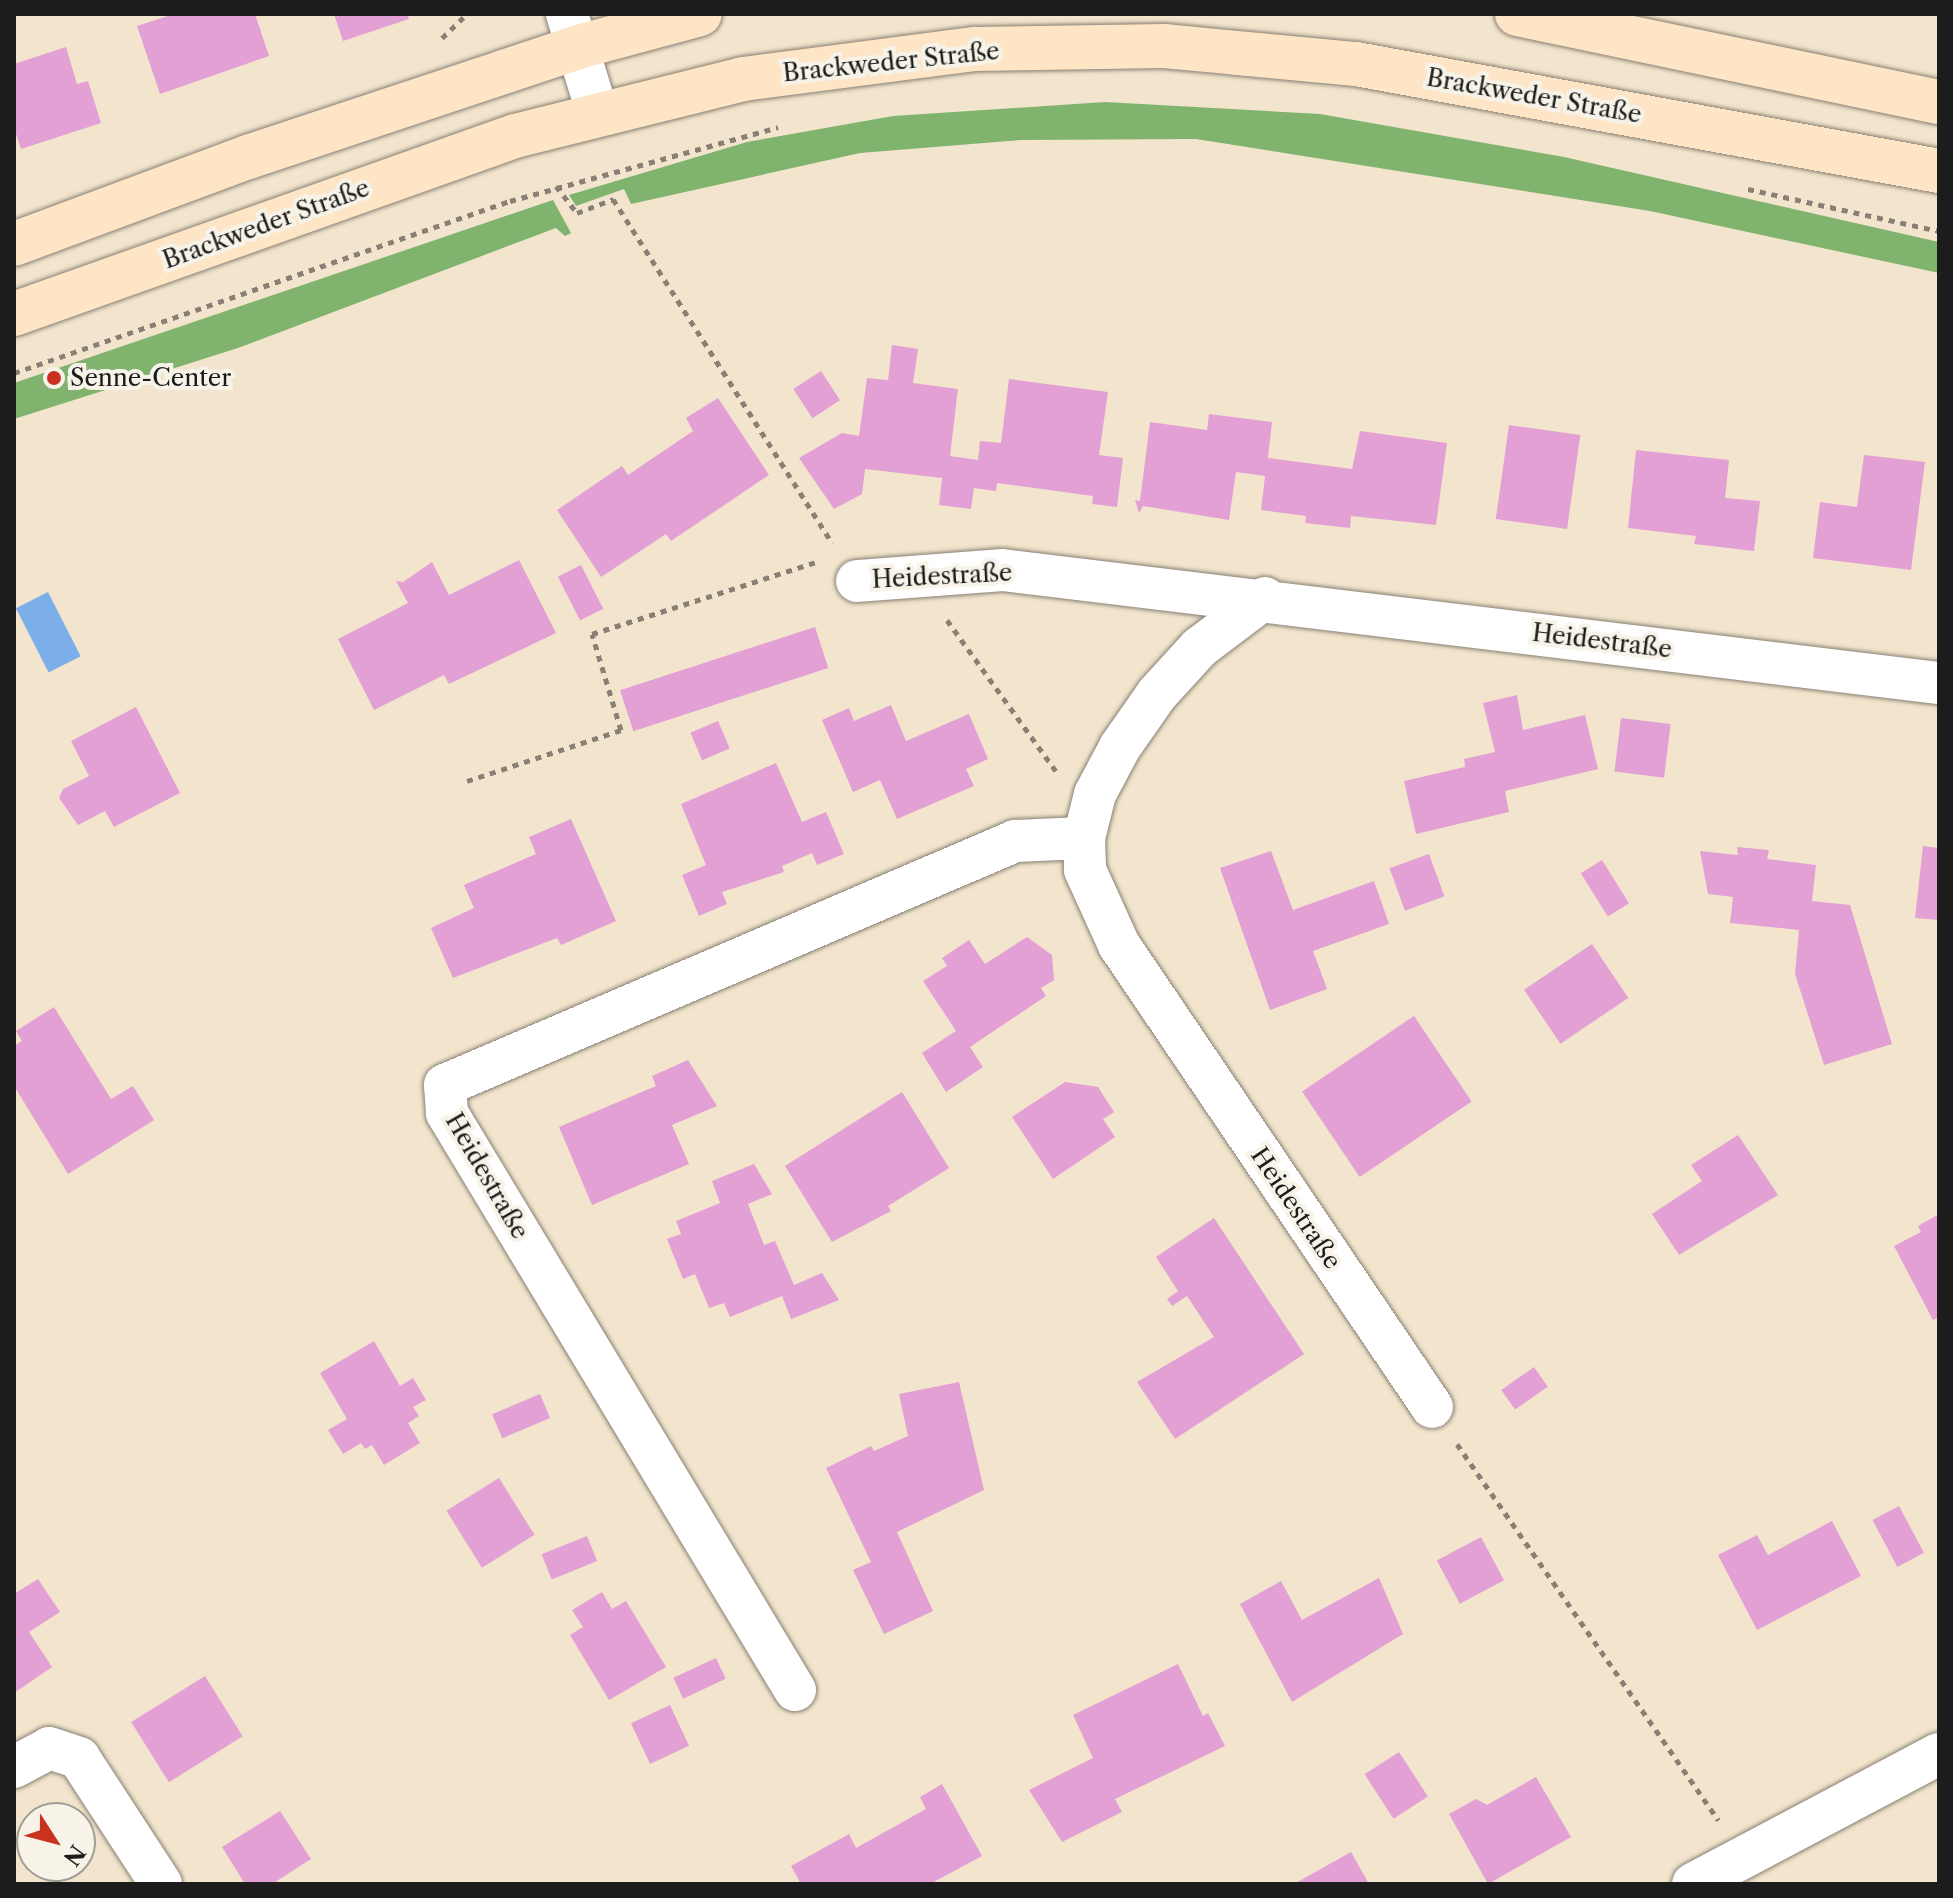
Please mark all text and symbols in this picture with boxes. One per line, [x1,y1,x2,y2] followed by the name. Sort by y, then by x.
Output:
[781,36,1001,88] street label: Brackweder Straße
[1424,63,1644,129] street label: Brackweder Straße
[159,173,373,275] street label: Brackweder Straße
[70,364,231,392] place label: Senne-Center
[45,369,63,387] marker: Senne-Center
[871,558,1013,594] street label: Heidestraße
[1531,618,1673,664] street label: Heidestraße
[439,1108,535,1244] street label: Heidestraße
[1245,1142,1347,1274] street label: Heidestraße
[16,1802,96,1882] north arrow
[58,1840,91,1871] text: N

